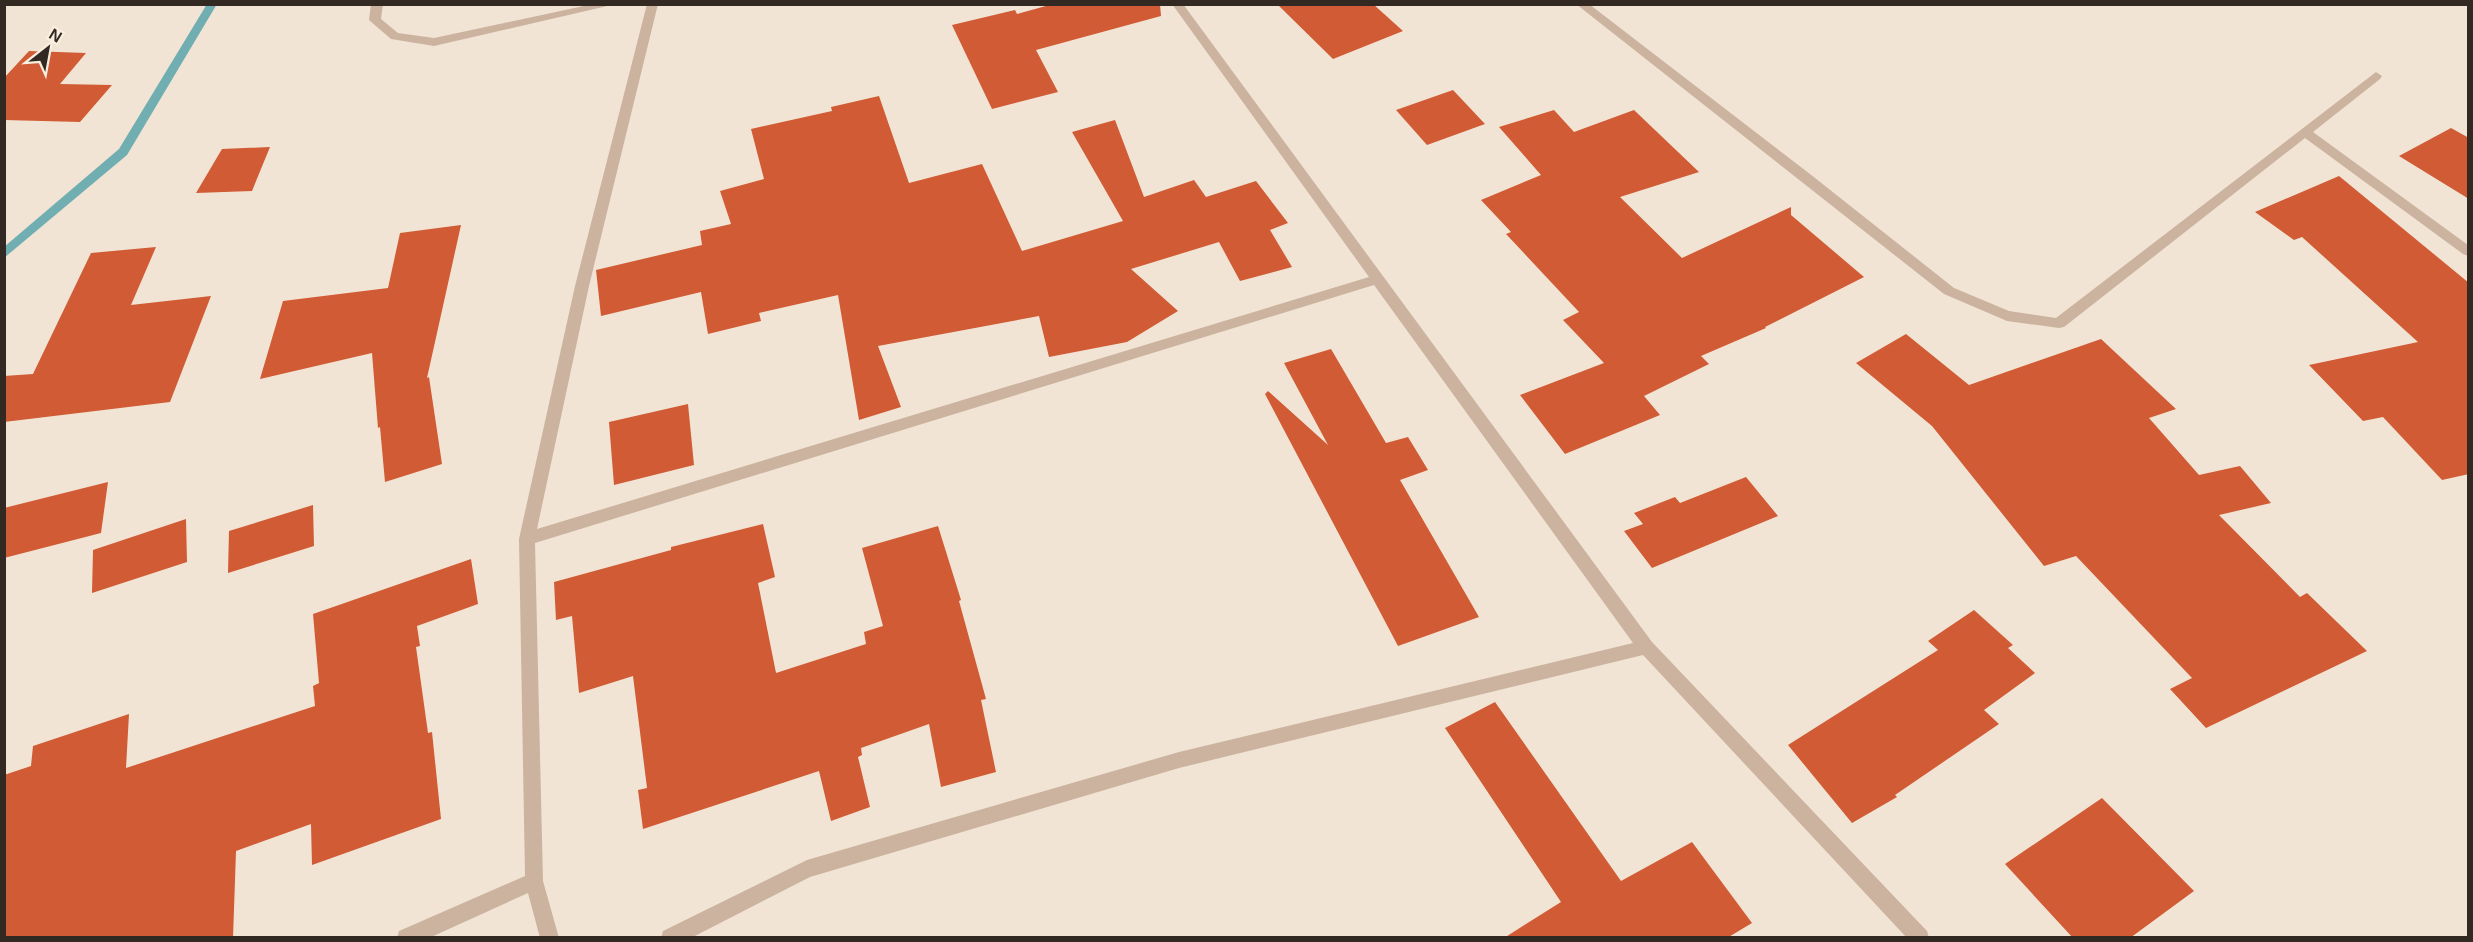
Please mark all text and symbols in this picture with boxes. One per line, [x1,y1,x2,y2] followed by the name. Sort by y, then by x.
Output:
[18,18,78,78] north arrow
[46,25,65,46] text: N

